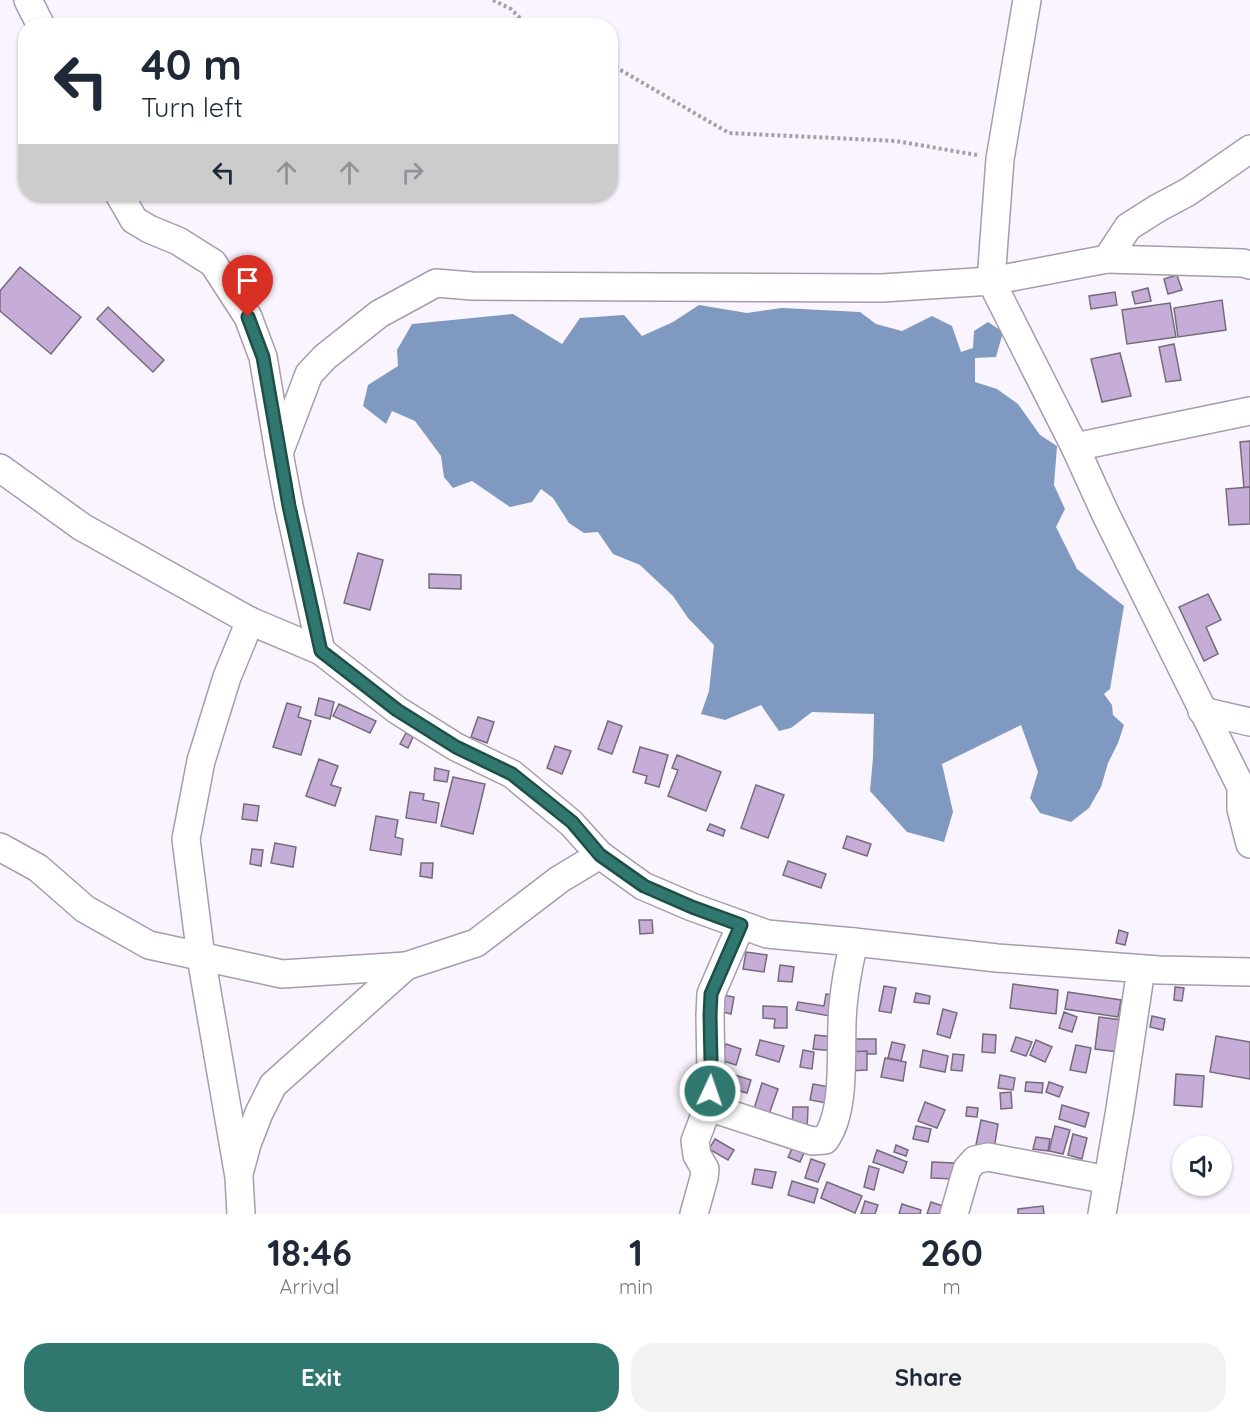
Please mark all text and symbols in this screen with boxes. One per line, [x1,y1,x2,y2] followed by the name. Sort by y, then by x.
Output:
[141,38,242,91] text: 40 m
[42,42,120,120] icon: left
[141,90,243,124] text: Turn left
[207,156,240,189] icon: left
[270,156,303,189] icon: ahead
[333,156,366,189] icon: ahead
[396,156,429,189] icon: right
[222,255,273,317] pin
[231,264,264,297] icon: arrive
[678,1059,742,1123] position arrow
[1172,1136,1232,1196] map controls
[1172,1136,1232,1196] button: sound
[267,1230,352,1275] text: 18:46
[629,1230,643,1275] text: 1
[920,1230,983,1275] text: 260
[280,1274,339,1299] text: Arrival
[619,1274,653,1299] text: min
[942,1274,961,1299] text: m
[24,1343,619,1412] button: Exit
[631,1343,1226,1412] button: Share

